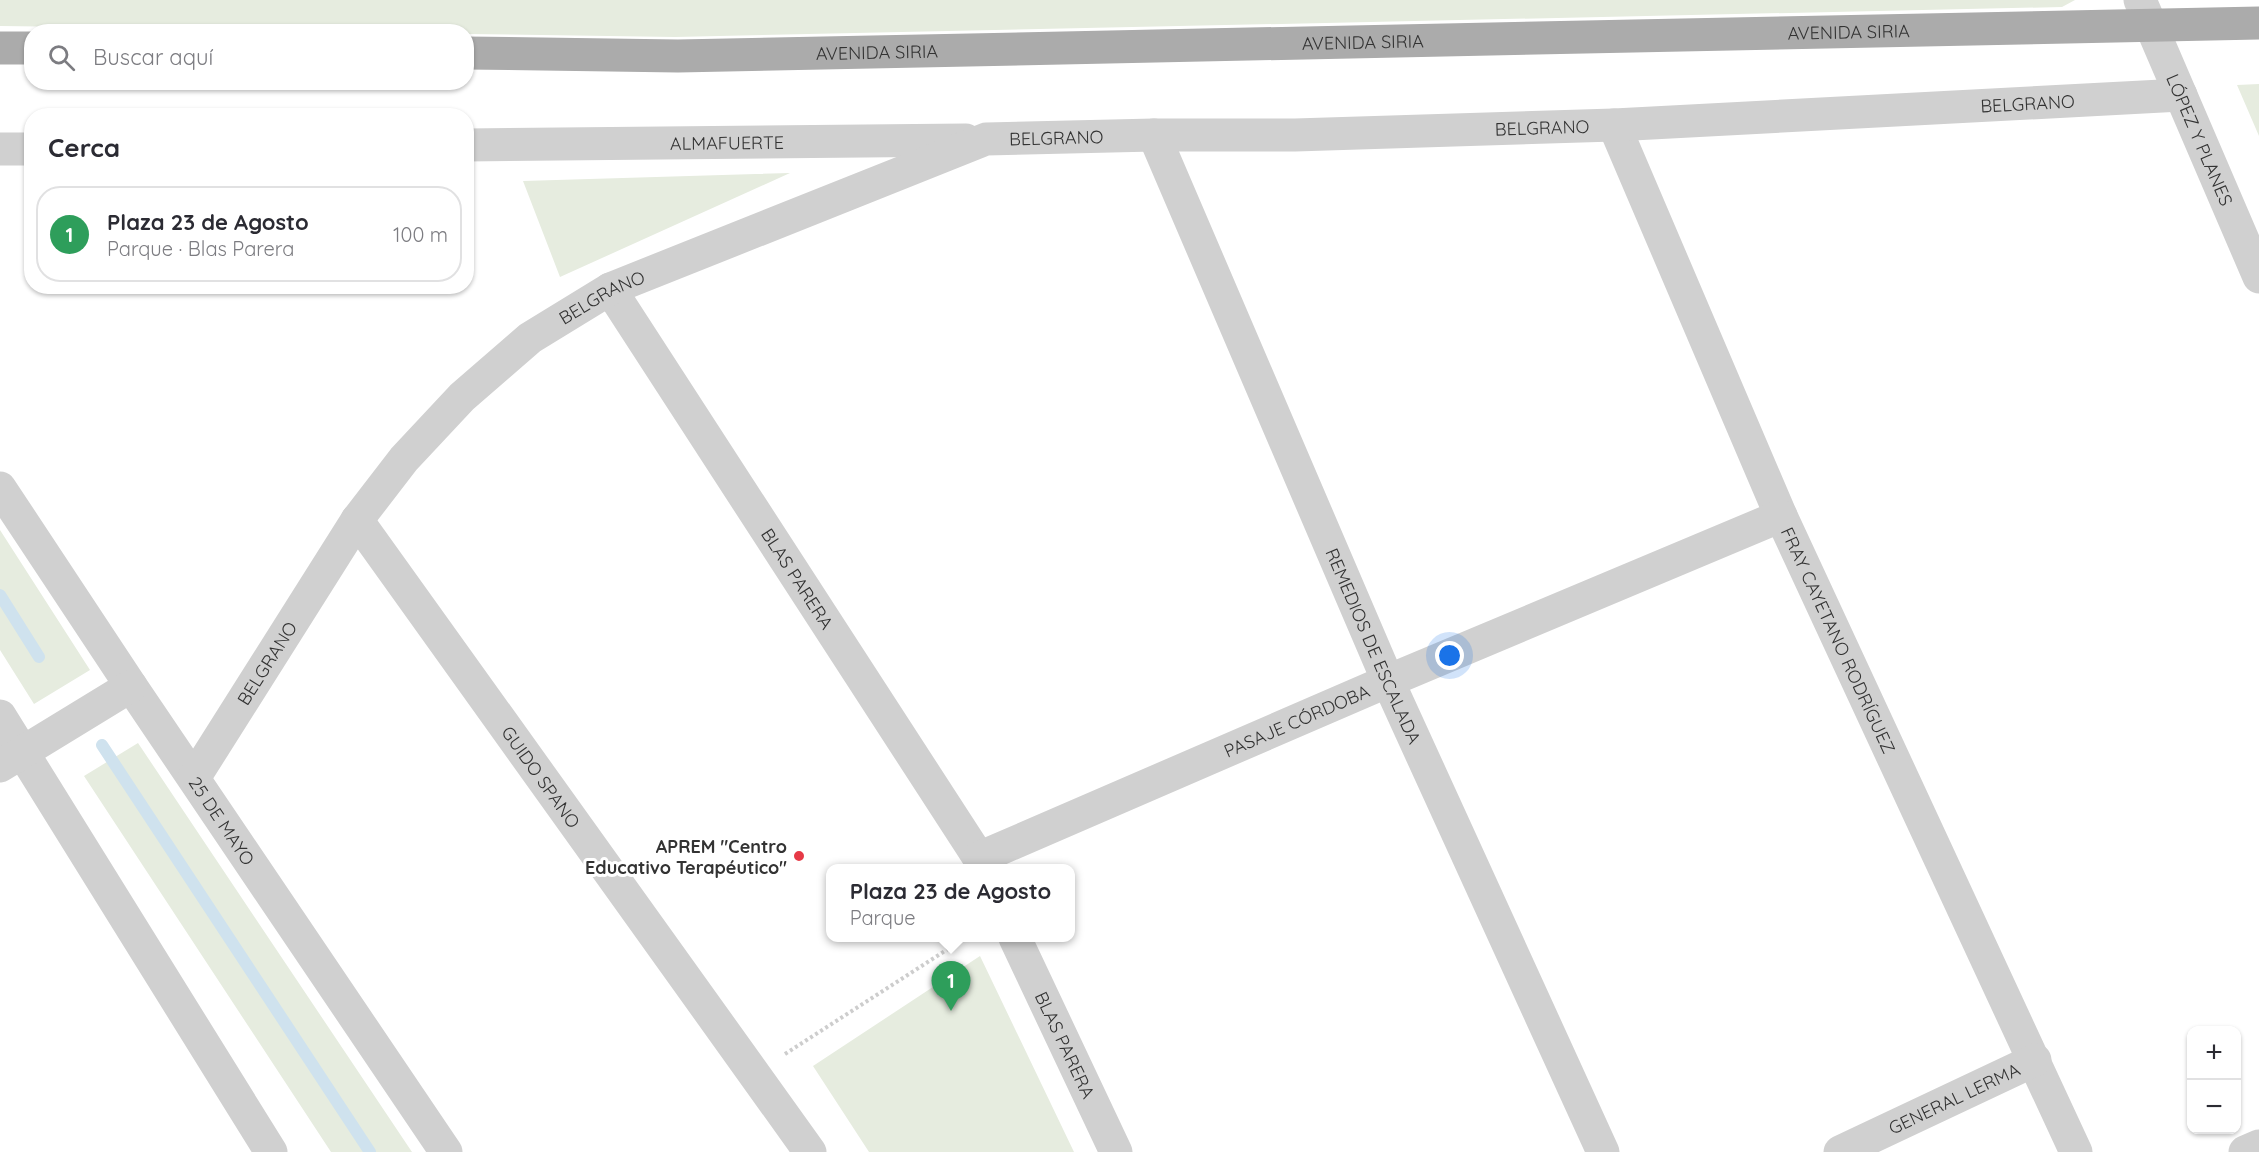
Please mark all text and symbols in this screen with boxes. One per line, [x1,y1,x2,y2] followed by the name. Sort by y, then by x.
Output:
[1787,19,1910,44] street label: AVENIDA SIRIA
[24,24,474,90] search box
[1302,29,1424,54] street label: AVENIDA SIRIA
[816,39,939,65] street label: AVENIDA SIRIA
[45,41,78,74] icon: search
[93,43,213,71] text: Buscar aquí
[2162,70,2238,209] street label: LÓPEZ Y PLANES
[1980,89,2075,117] street label: BELGRANO
[1495,114,1590,140] street label: BELGRANO
[1009,125,1104,150] street label: BELGRANO
[670,130,784,154] street label: ALMAFUERTE
[48,131,120,164] text: Cerca
[107,208,309,236] text: Plaza 23 de Agosto
[66,222,73,247] text: 1
[393,222,448,247] text: 100 m
[107,236,294,261] text: Parque · Blas Parera
[554,265,648,329] street label: BELGRANO
[1776,523,1901,757] street label: FRAY CAYETANO RODRÍGUEZ
[757,524,839,634] street label: BLAS PARERA
[1321,544,1427,748] street label: REMEDIOS DE ESCALADA
[232,617,302,709] street label: BELGRANO
[1435,641,1464,670] your location
[1220,679,1373,762] street label: PASAJE CÓRDOBA
[497,721,585,832] street label: GUIDO SPANO
[184,772,260,869] street label: 25 DE MAYO
[585,835,787,879] place label: APREM "Centro Educativo Terapéutico"
[792,849,806,863] marker: APREM "Centro Educativo Terapéutico"
[826,864,1075,942] popup
[850,877,1051,905] text: Plaza 23 de Agosto
[850,905,916,930] text: Parque
[932,962,970,1011] pin: 1
[1030,987,1101,1102] street label: BLAS PARERA
[2187,1026,2241,1134] map controls
[2187,1026,2241,1080] button: +
[1885,1057,2024,1139] street label: GENERAL LERMA
[2187,1080,2241,1134] button: −

